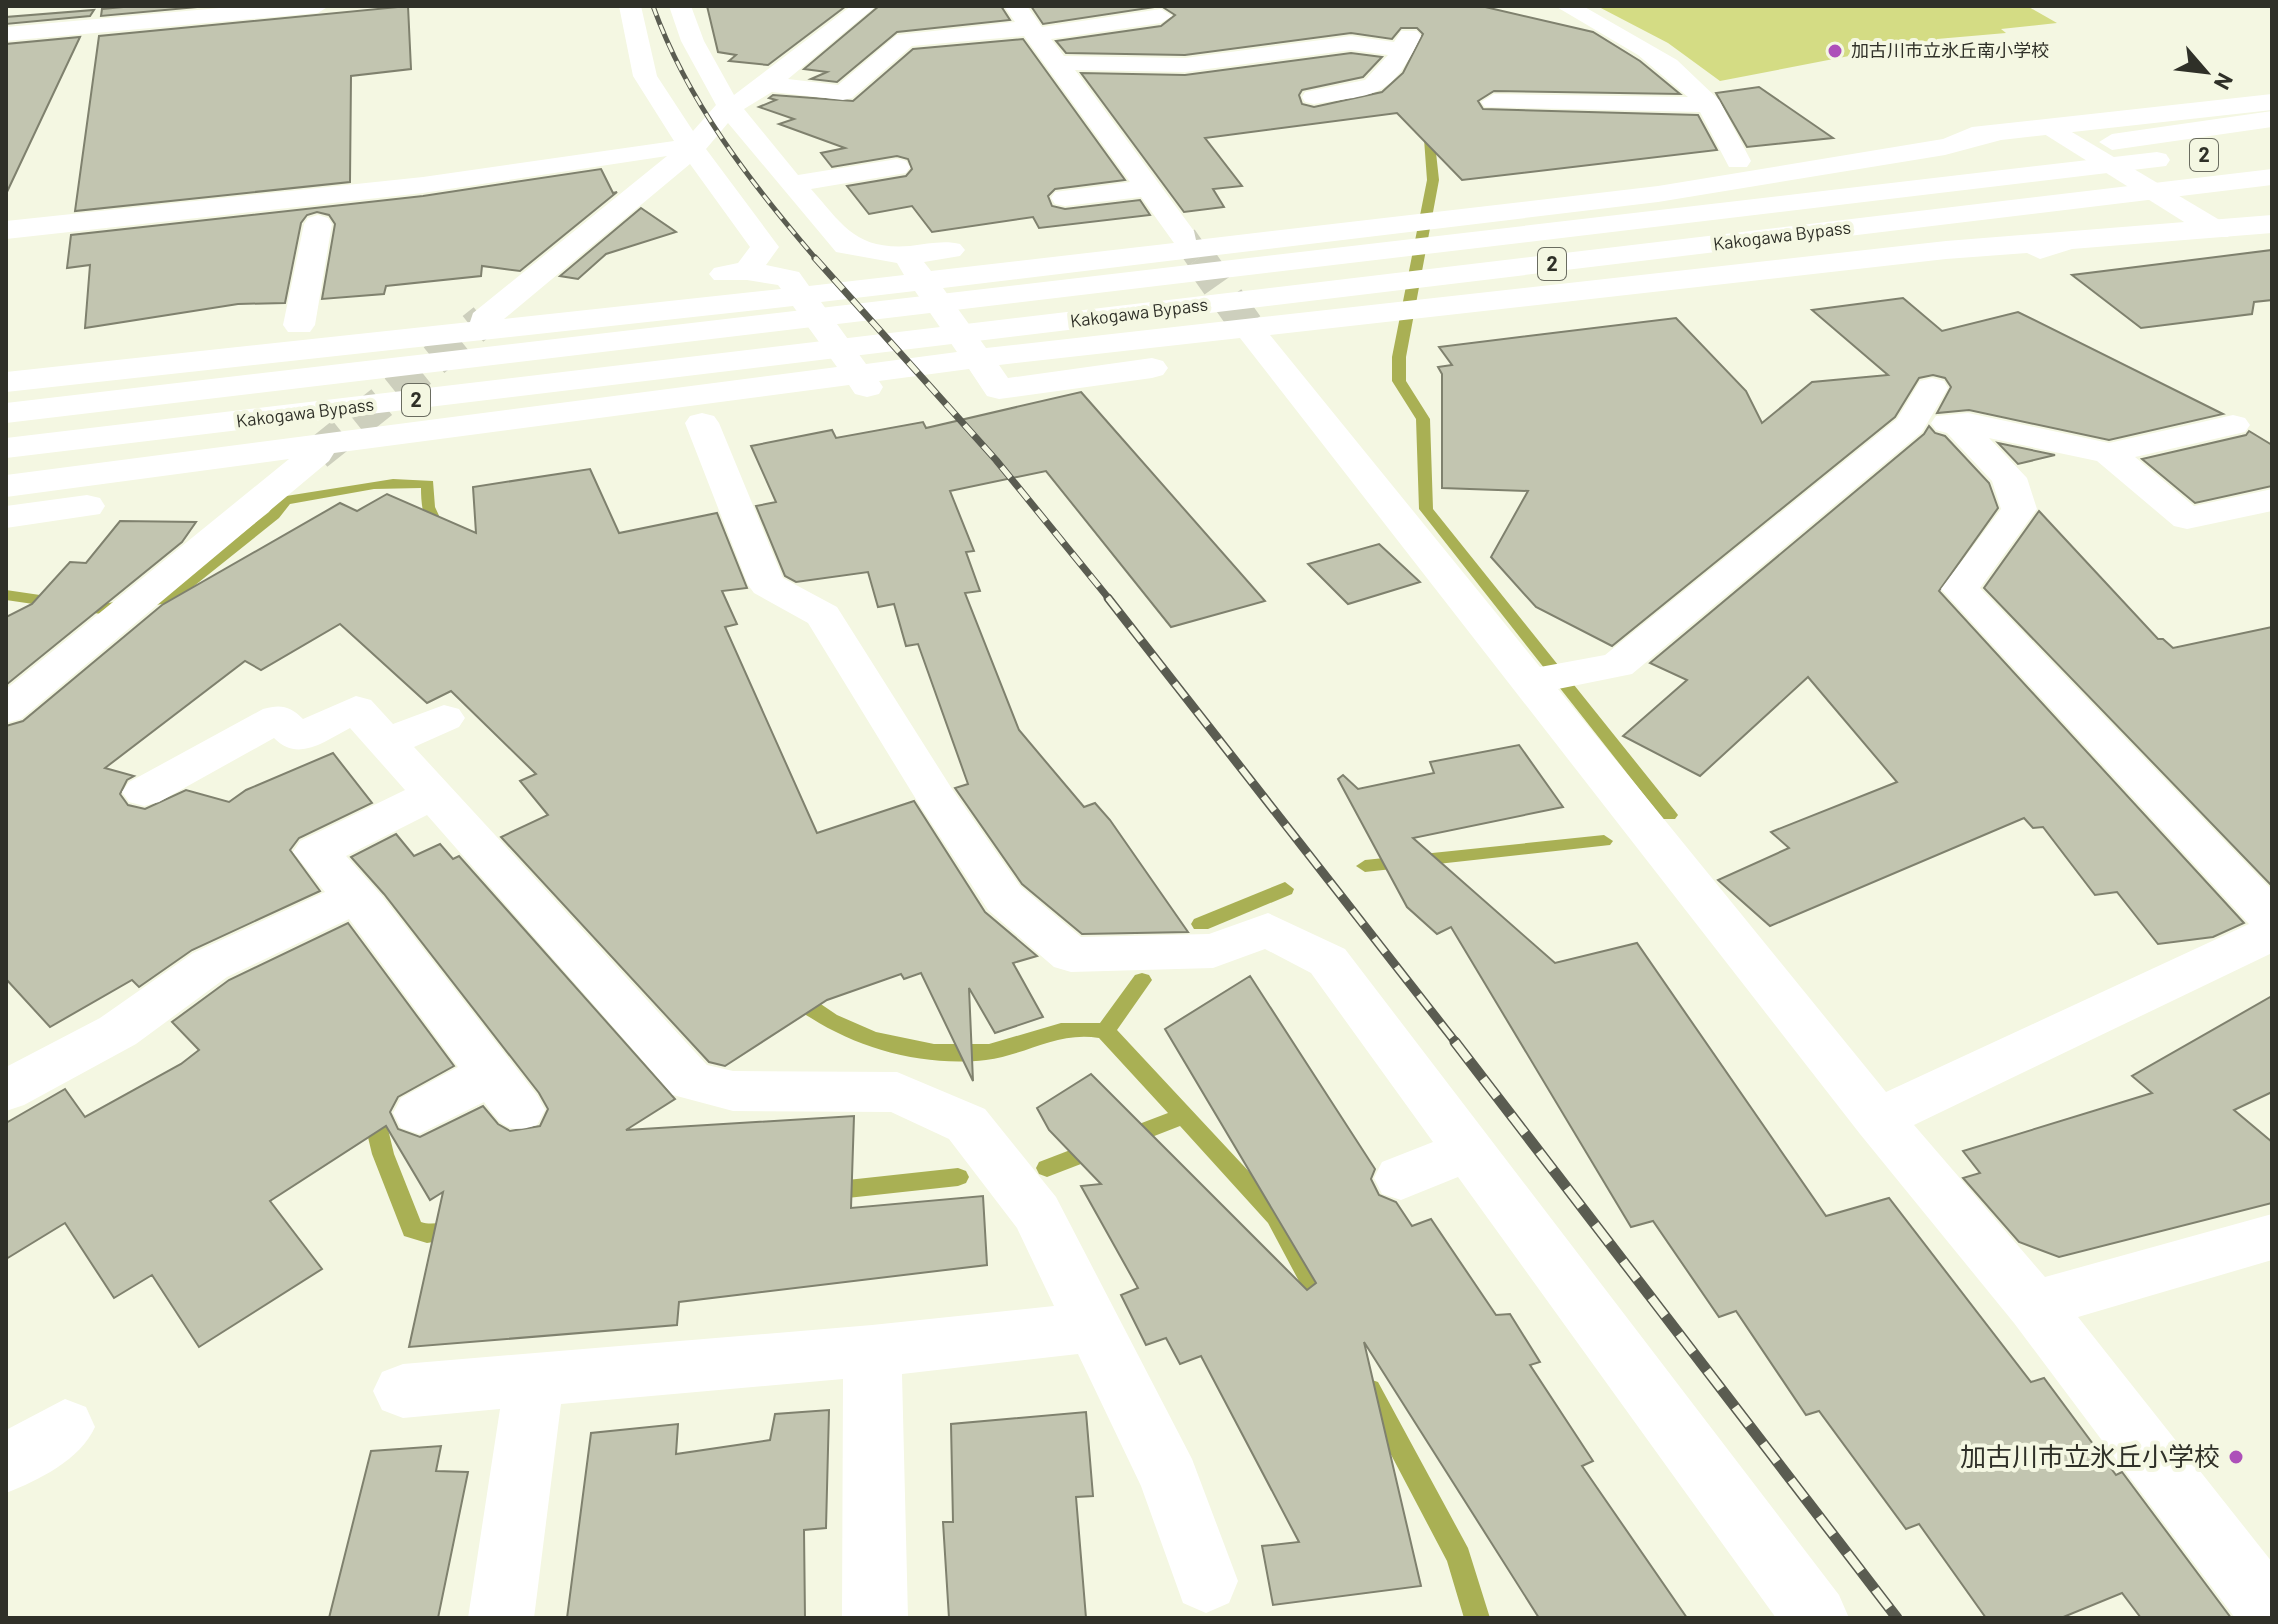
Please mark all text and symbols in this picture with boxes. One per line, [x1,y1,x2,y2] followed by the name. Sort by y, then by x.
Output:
[2166,32,2246,112] north arrow
[1851,39,2049,61] place label: 加古川市立氷丘南小学校
[1826,42,1844,60] marker: 加古川市立氷丘南小学校
[2210,69,2239,94] text: N
[2190,139,2218,171] road number: 2
[1712,216,1852,254] street label: Kakogawa Bypass
[1538,248,1566,280] road number: 2
[1069,293,1209,331] street label: Kakogawa Bypass
[402,384,430,416] road number: 2
[235,393,375,431] street label: Kakogawa Bypass
[1960,1440,2220,1471] place label: 加古川市立氷丘小学校
[2227,1448,2245,1466] marker: 加古川市立氷丘小学校

